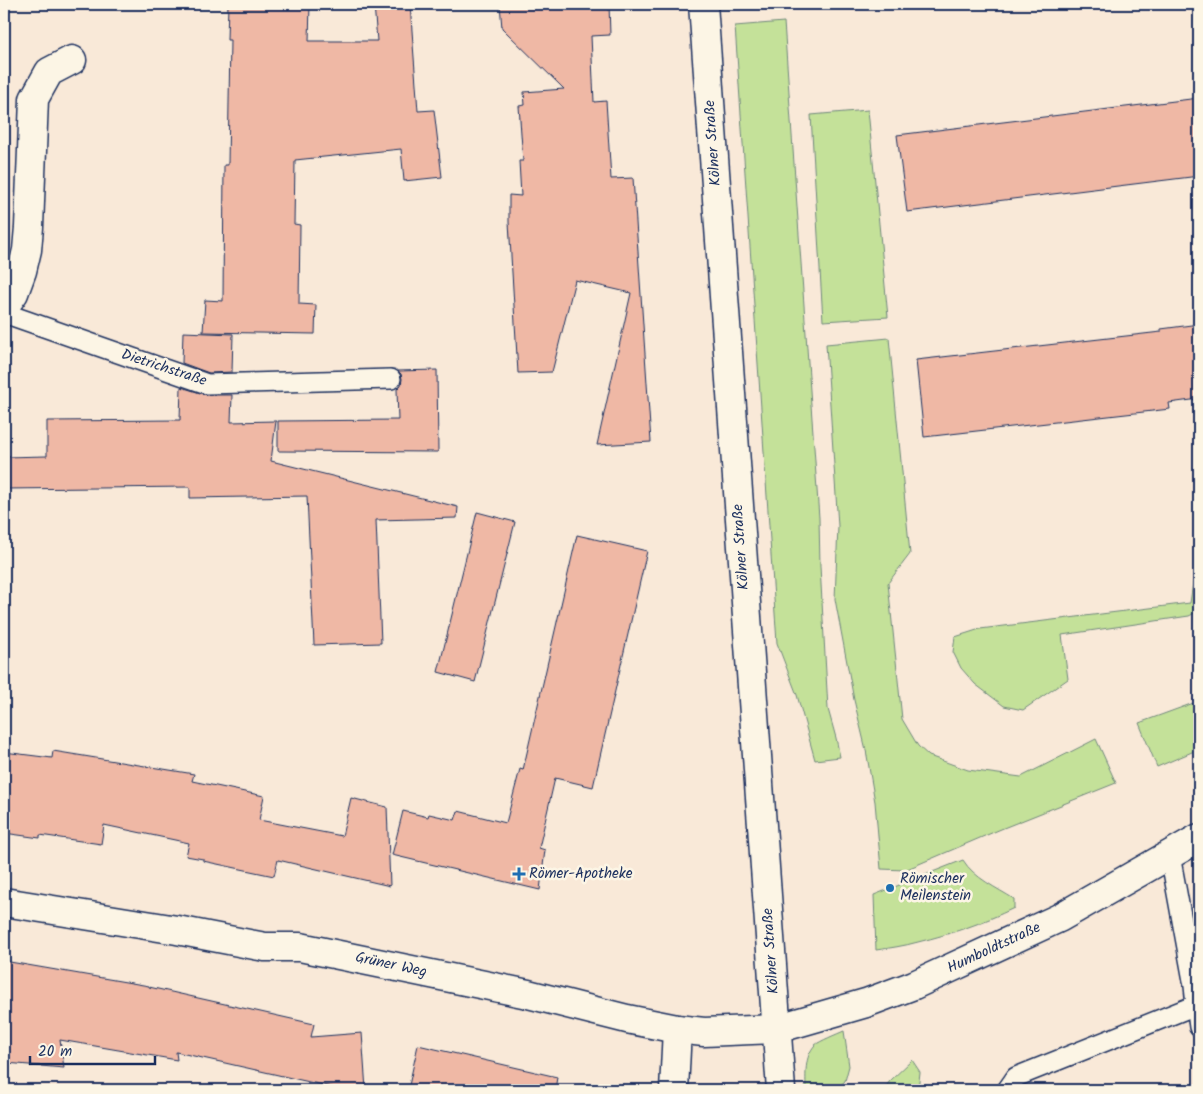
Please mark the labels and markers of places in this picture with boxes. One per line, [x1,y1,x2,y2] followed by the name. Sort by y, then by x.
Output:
[529,862,633,886] place label: Römer-Apotheke
[900,867,971,908] place label: Römischer Meilenstein
[513,868,525,880] marker: Römer-Apotheke
[884,882,896,894] marker: Römischer Meilenstein

